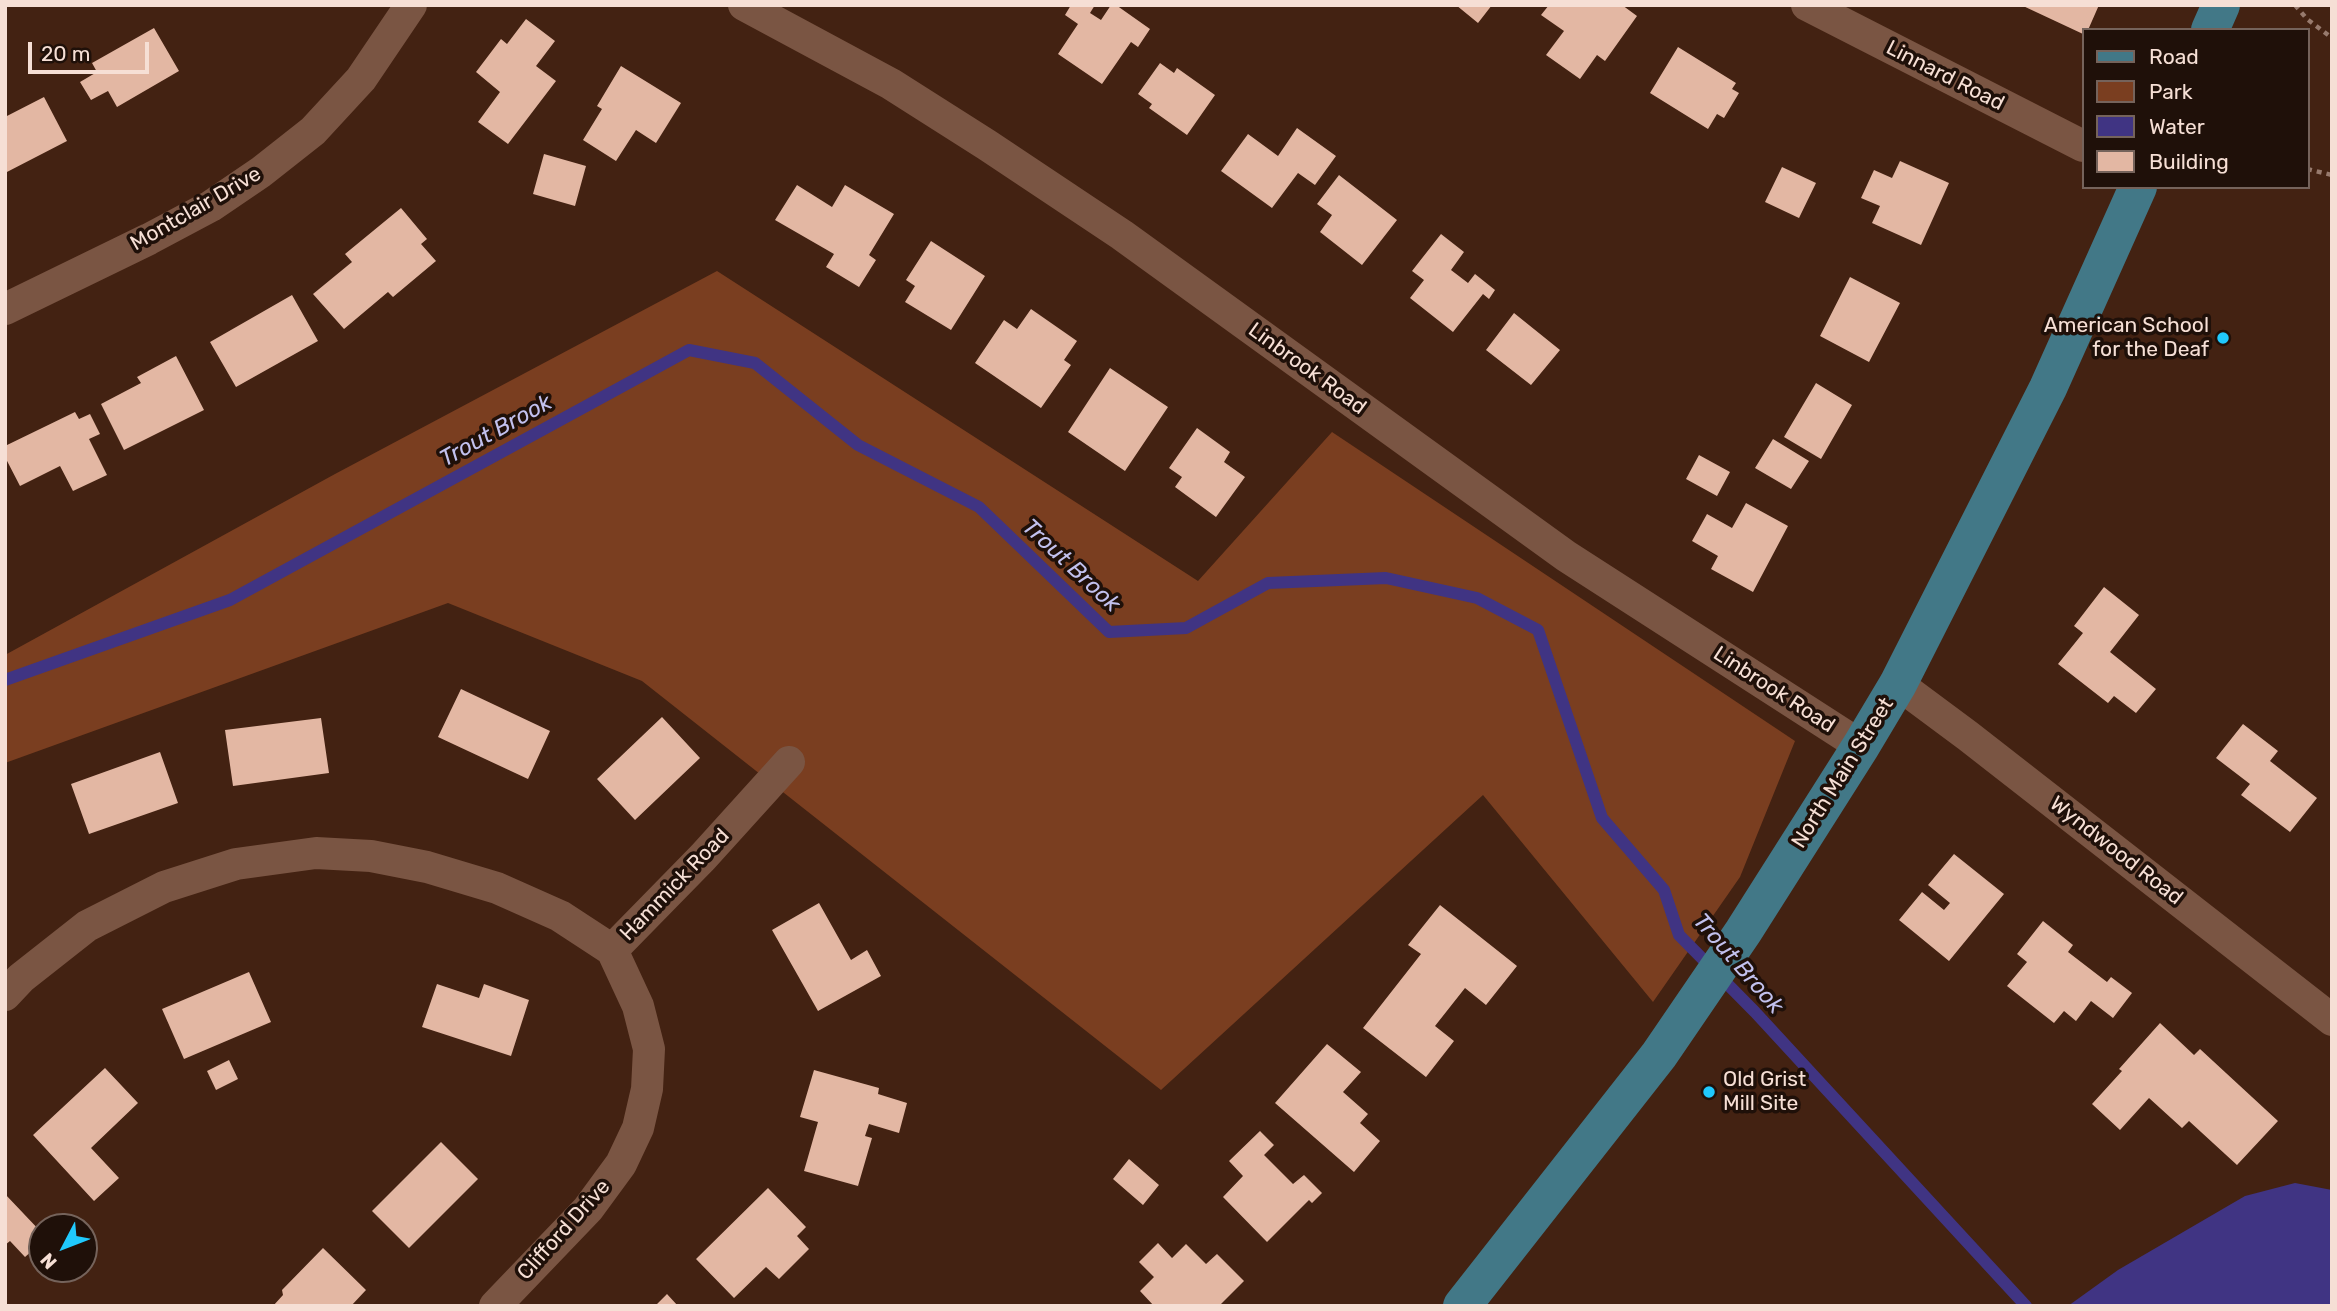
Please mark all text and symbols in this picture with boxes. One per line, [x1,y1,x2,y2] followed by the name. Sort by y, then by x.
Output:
[32,28,152,72] scale bar
[2082,28,2309,189] legend
[1882,35,2008,117] street label: Linnard Road
[41,41,90,66] text: 20 m
[2149,44,2199,69] text: Road
[2149,79,2193,104] text: Park
[2149,114,2205,139] text: Water
[2149,149,2229,174] text: Building
[126,161,266,257] street label: Montclair Drive
[2044,313,2209,363] place label: American School for the Deaf
[1243,318,1371,420] street label: Linbrook Road
[2215,330,2231,346] marker: American School for the Deaf
[435,389,557,473] water label: Trout Brook
[1016,514,1126,618] water label: Trout Brook
[1709,641,1839,739] street label: Linbrook Road
[1787,693,1899,853] street label: North Main Street
[2045,791,2187,911] street label: Wyndwood Road
[615,824,735,946] street label: Hammick Road
[1687,908,1789,1020] water label: Trout Brook
[1723,1067,1806,1117] place label: Old Grist Mill Site
[1701,1084,1717,1100] marker: Old Grist Mill Site
[512,1175,616,1285] street label: Clifford Drive
[28,1213,98,1283] north arrow
[35,1248,62,1274] text: N

